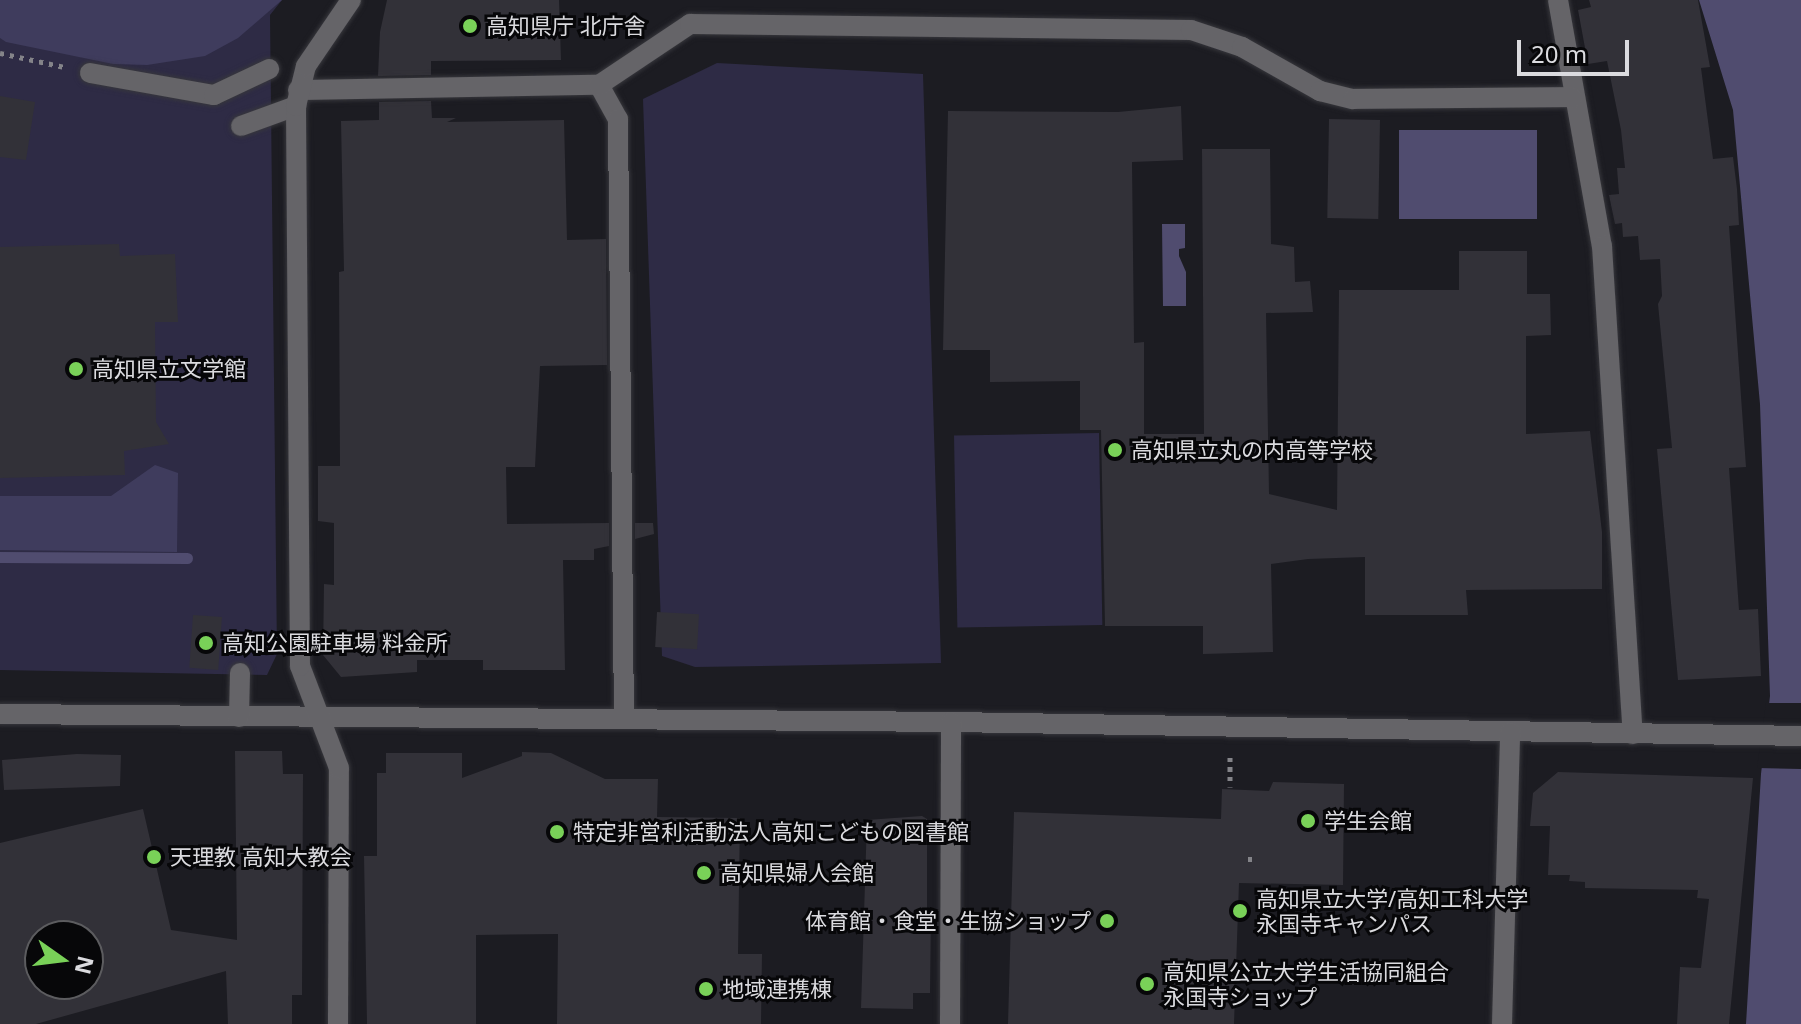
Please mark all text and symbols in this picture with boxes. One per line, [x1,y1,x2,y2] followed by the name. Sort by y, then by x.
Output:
[486,13,646,39] place label: 高知県庁 北庁舎
[461,17,479,35] marker: 高知県庁 北庁舎
[1521,24,1633,74] scale bar
[1531,37,1587,70] text: 20 m
[92,356,246,382] place label: 高知県立文学館
[67,360,85,378] marker: 高知県立文学館
[1131,437,1373,463] place label: 高知県立丸の内高等学校
[1106,441,1124,459] marker: 高知県立丸の内高等学校
[222,630,448,656] place label: 高知公園駐車場 料金所
[197,634,215,652] marker: 高知公園駐車場 料金所
[1324,808,1412,834] place label: 学生会館
[1299,812,1317,830] marker: 学生会館
[573,819,969,845] place label: 特定非営利活動法人高知こどもの図書館
[548,823,566,841] marker: 特定非営利活動法人高知こどもの図書館
[170,844,352,870] place label: 天理教 高知大教会
[145,848,163,866] marker: 天理教 高知大教会
[720,860,874,886] place label: 高知県婦人会館
[695,864,713,882] marker: 高知県婦人会館
[1256,885,1528,936] place label: 高知県立大学/高知工科大学 永国寺キャンパス
[1231,902,1249,920] marker: 高知県立大学/高知工科大学 永国寺キャンパス
[805,908,1091,934] place label: 体育館・食堂・生協ショップ
[1098,912,1116,930] marker: 体育館・食堂・生協ショップ
[24,920,104,1000] north arrow
[69,953,102,978] text: N
[1163,958,1449,1010] place label: 高知県公立大学生活協同組合 永国寺ショップ
[1138,975,1156,993] marker: 高知県公立大学生活協同組合 永国寺ショップ
[722,976,832,1002] place label: 地域連携棟
[697,980,715,998] marker: 地域連携棟

